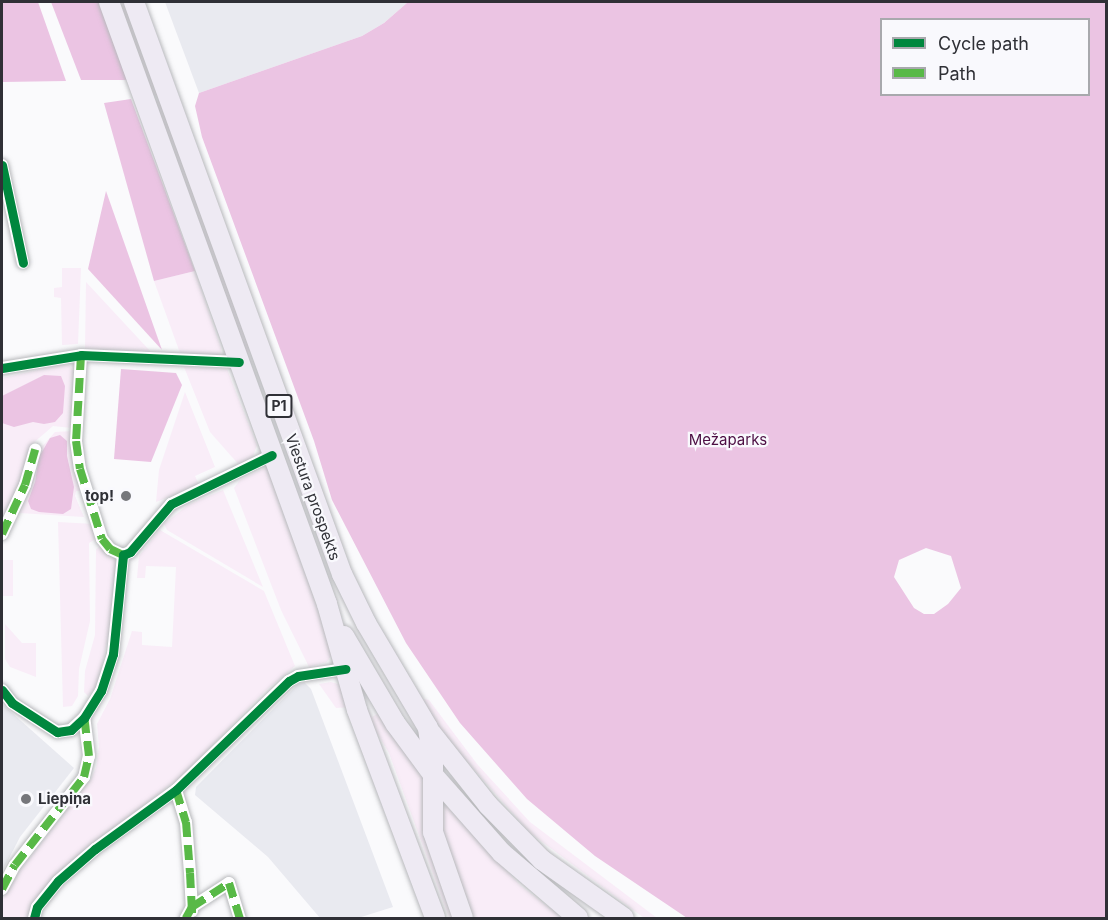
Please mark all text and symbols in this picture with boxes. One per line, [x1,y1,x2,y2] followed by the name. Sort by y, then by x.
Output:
[880,18,1090,96] legend
[938,33,1029,54] text: Cycle path
[938,63,976,84] text: Path
[264,395,294,417] road number: P1
[282,431,344,563] street label: Viestura prospekts
[689,431,767,449] park label: Mežaparks
[85,487,114,505] place label: top!
[119,489,133,503] marker: top!
[38,790,91,808] place label: Liepiņa
[19,792,33,806] marker: Liepiņa

